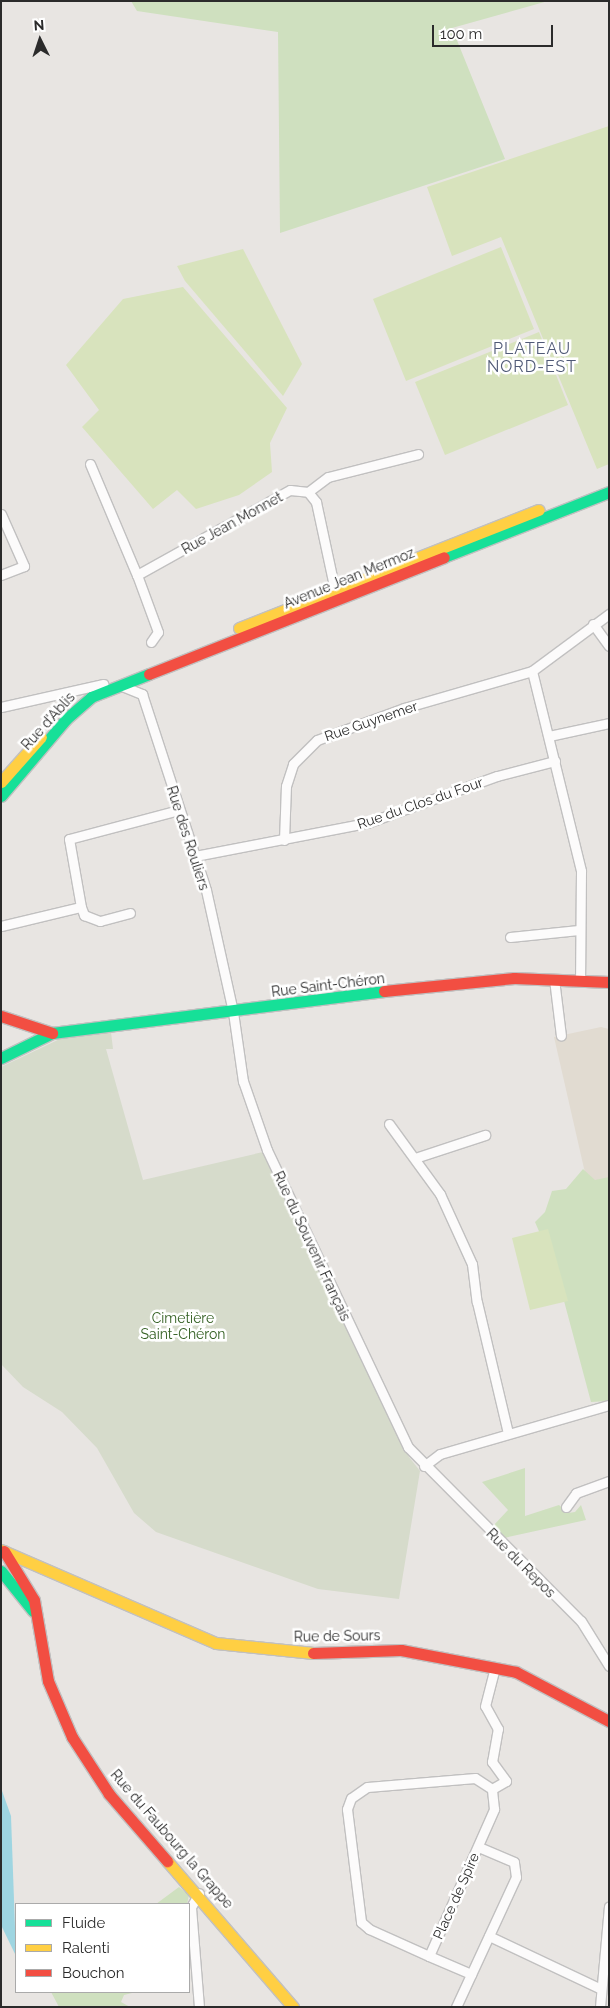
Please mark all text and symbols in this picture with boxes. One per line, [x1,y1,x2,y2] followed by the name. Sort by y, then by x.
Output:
[15,15,65,65] north arrow
[435,15,556,47] scale bar
[33,17,45,33] text: N
[440,25,482,43] text: 100 m
[486,339,578,377] district label: PLATEAU NORD-EST
[179,488,285,558] street label: Rue Jean Monnet
[281,544,417,612] street label: Avenue Jean Mermoz
[18,689,78,753] street label: Rue d'Ablis
[322,697,420,745] street label: Rue Guynemer
[355,774,485,832] street label: Rue du Clos du Four
[163,784,213,892] street label: Rue des Rouliers
[270,970,386,1000] street label: Rue Saint-Chéron
[270,1168,354,1324] street label: Rue du Souvenir Français
[141,1310,225,1342] park label: Cimetière Saint-Chéron
[483,1525,559,1601] street label: Rue du Repos
[294,1627,380,1645] street label: Rue de Sours
[107,1766,237,1912] street label: Rue du Faubourg la Grappe
[429,1850,483,1942] street label: Place de Spire
[15,1903,190,1993] legend
[62,1914,105,1932] text: Fluide
[62,1939,110,1957] text: Ralenti
[62,1964,124,1982] text: Bouchon

